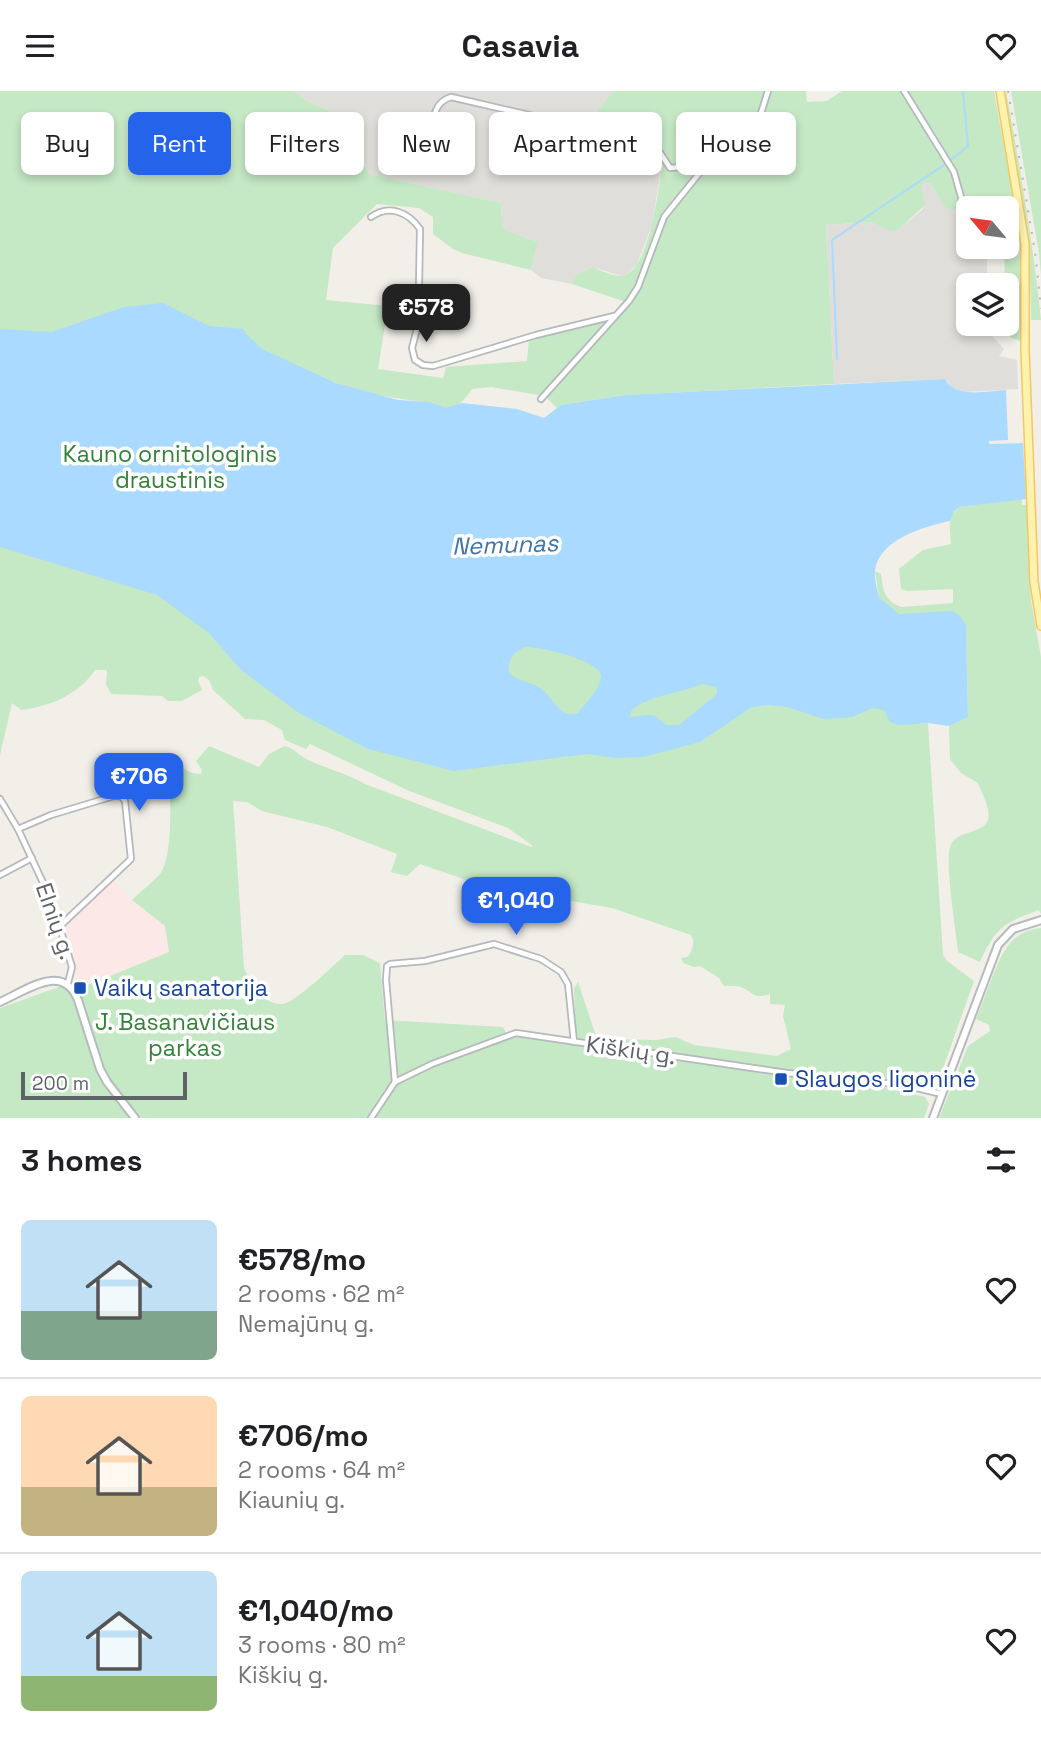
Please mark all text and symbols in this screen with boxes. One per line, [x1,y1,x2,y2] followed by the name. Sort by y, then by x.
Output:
[462,26,579,66] text: Casavia
[21,27,59,65] icon: menu
[982,27,1020,65] icon: heart
[21,112,114,175] chip: Buy
[128,112,231,175] chip: Rent
[245,112,364,175] chip: Filters
[378,112,475,175] chip: New
[489,112,662,175] chip: Apartment
[676,112,796,175] chip: House
[956,196,1018,259] north arrow
[956,196,1019,336] map controls
[956,273,1019,336] button: layers
[385,285,467,344] pin: €578
[398,292,454,322] text: €578
[63,439,277,495] park label: Kauno ornitologinis draustinis
[451,527,560,562] water label: Nemunas
[98,753,180,813] pin: €706
[110,761,168,791] text: €706
[459,877,573,937] pin: €1,040
[29,879,83,963] street label: Elnių g.
[478,885,554,915] text: €1,040
[94,973,268,1003] place label: Vaikų sanatorija
[72,980,88,996] marker: Vaikų sanatorija
[95,1007,275,1063] park label: J. Basanavičiaus parkas
[584,1029,678,1071] street label: Kiškių g.
[795,1064,976,1094] place label: Slaugos ligoninė
[21,1069,187,1101] scale bar
[32,1071,89,1096] text: 200 m
[773,1071,789,1087] marker: Slaugos ligoninė
[21,1141,142,1180] text: 3 homes
[982,1141,1020,1179] icon: filters
[238,1240,366,1279] text: €578/mo
[77,1248,161,1332] icon: home
[982,1271,1020,1309] icon: heart
[238,1279,404,1309] text: 2 rooms · 62 m²
[238,1309,374,1339] text: Nemajūnų g.
[238,1416,368,1455] text: €706/mo
[77,1424,161,1508] icon: home
[982,1447,1020,1485] icon: heart
[238,1455,405,1485] text: 2 rooms · 64 m²
[238,1485,345,1515] text: Kiaunių g.
[238,1591,394,1630] text: €1,040/mo
[77,1599,161,1683] icon: home
[982,1622,1020,1660] icon: heart
[238,1630,406,1660] text: 3 rooms · 80 m²
[238,1660,328,1690] text: Kiškių g.

